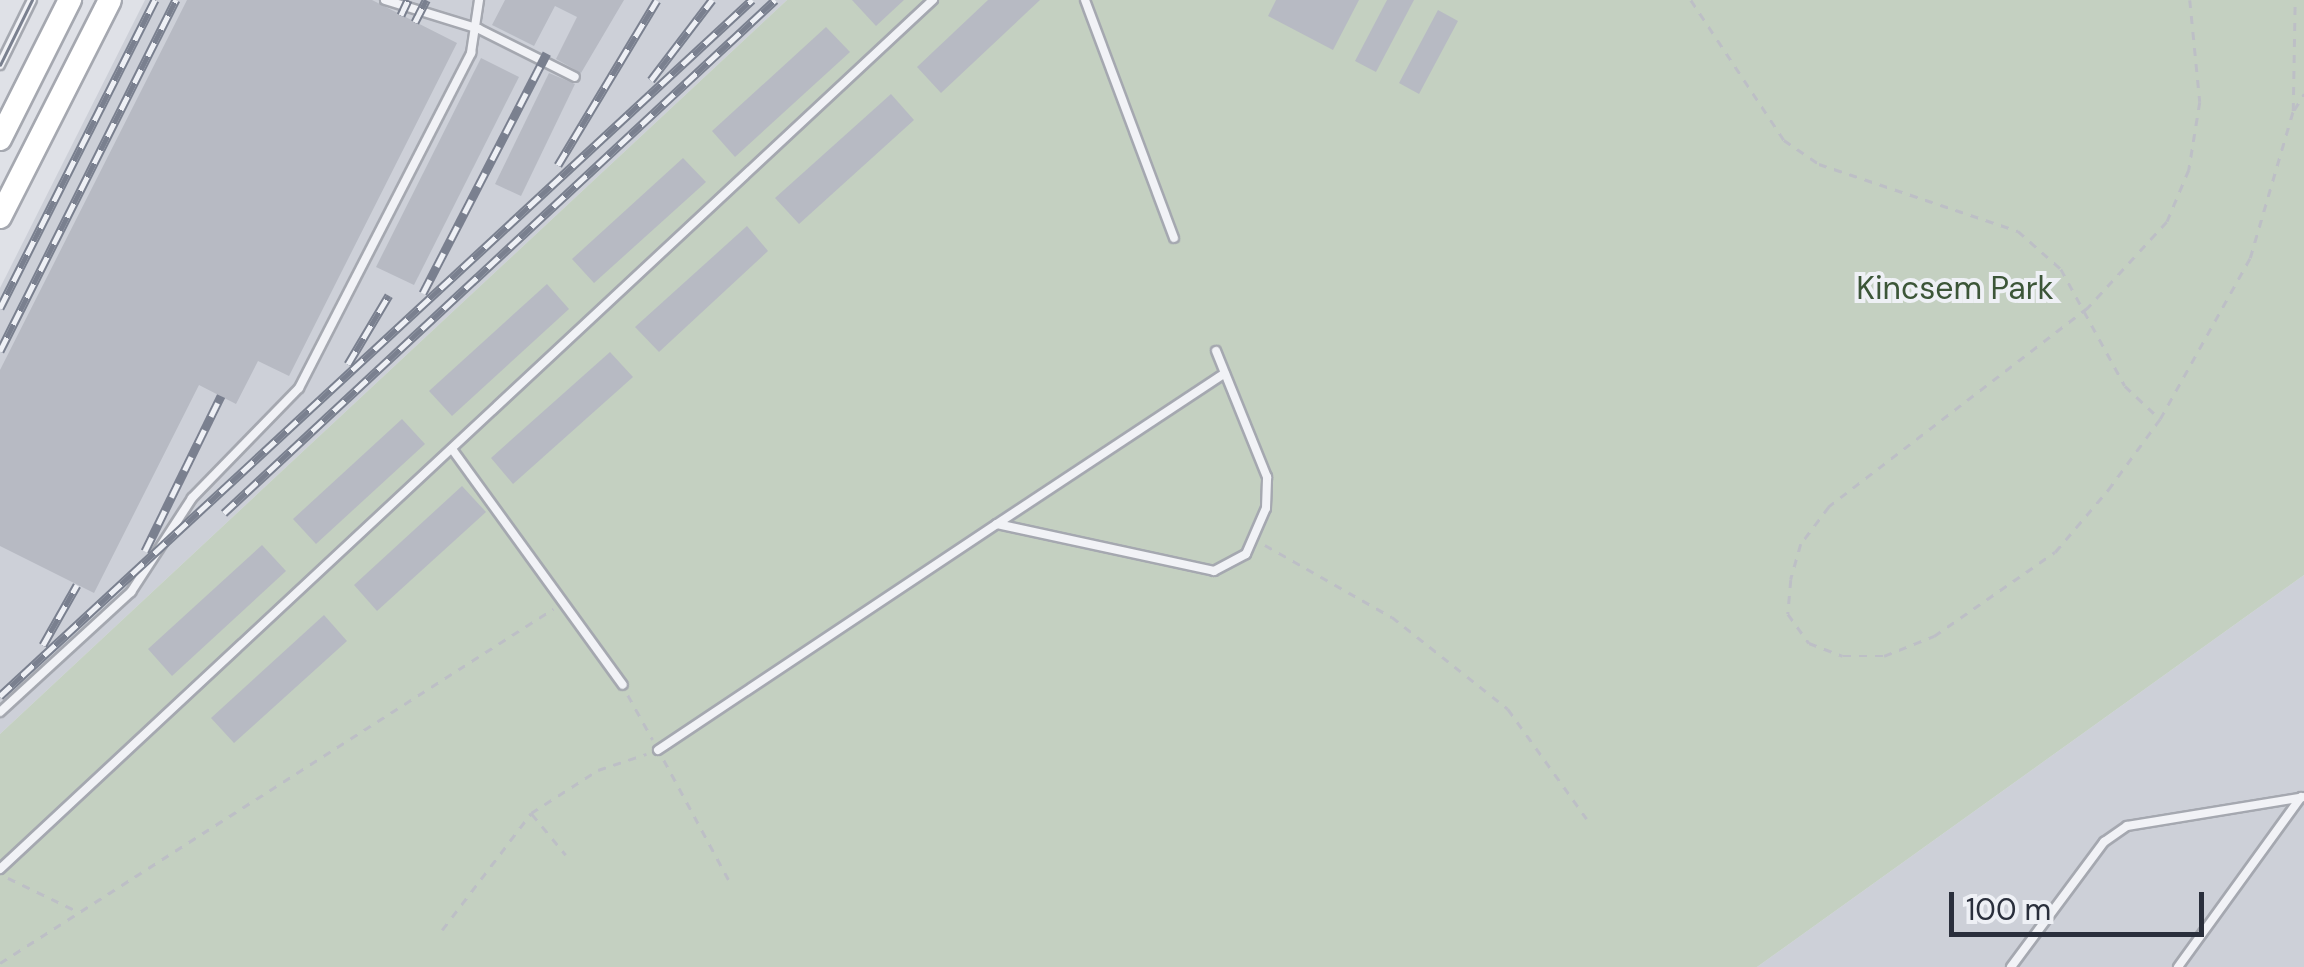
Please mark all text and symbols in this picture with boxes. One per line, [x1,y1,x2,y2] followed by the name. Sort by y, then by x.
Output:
[1856,269,2054,307] park label: Kincsem Park
[1954,872,2209,934] scale bar
[1966,890,2051,929] text: 100 m

